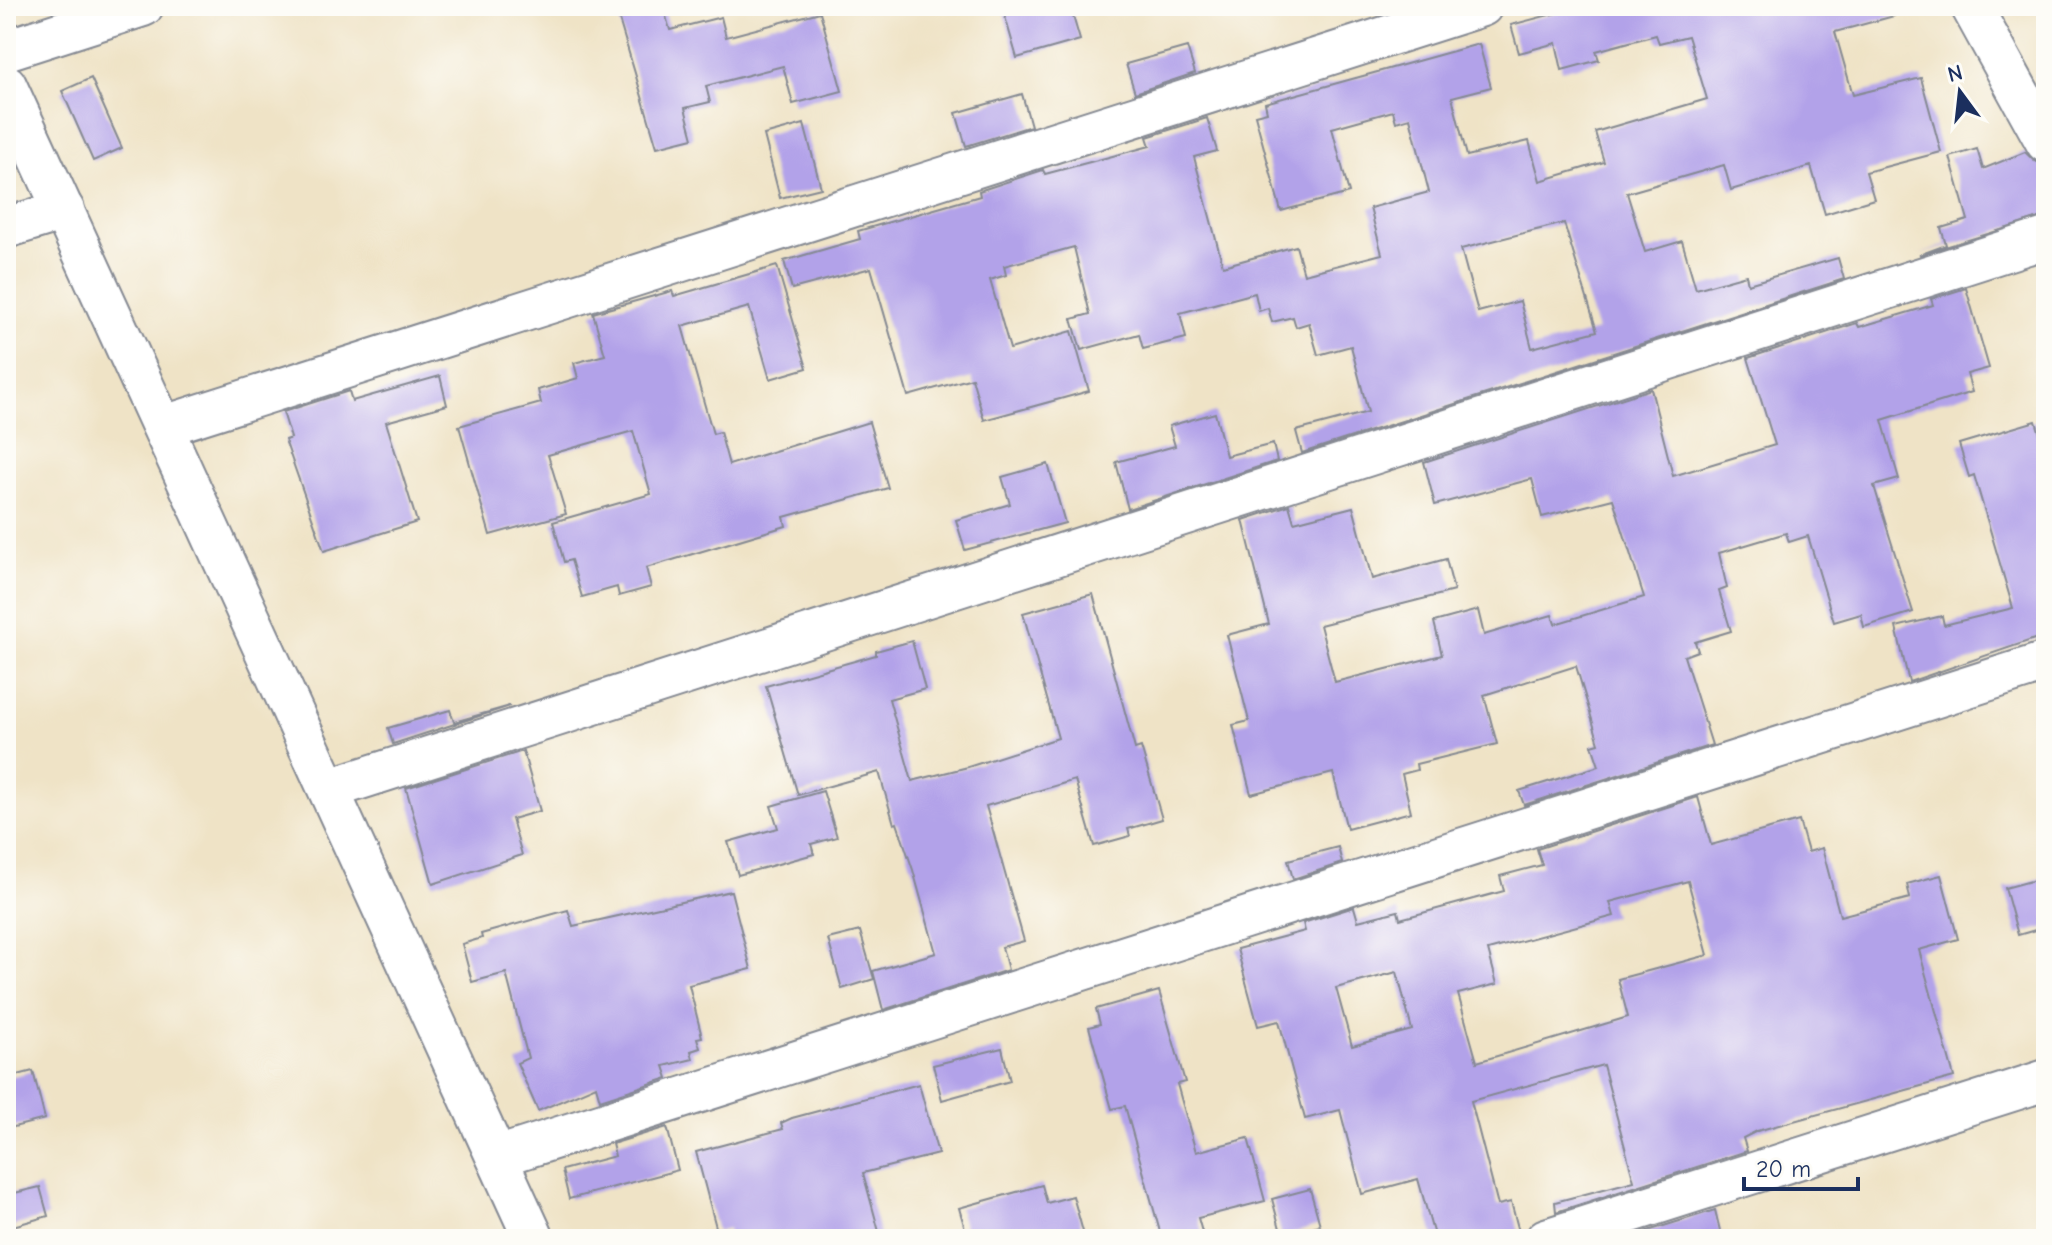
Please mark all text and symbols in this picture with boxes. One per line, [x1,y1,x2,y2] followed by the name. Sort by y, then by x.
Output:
[1920,52,2000,132] north arrow
[1945,59,1965,88] text: N
[1744,1141,1858,1191] scale bar
[1756,1155,1811,1183] text: 20 m

